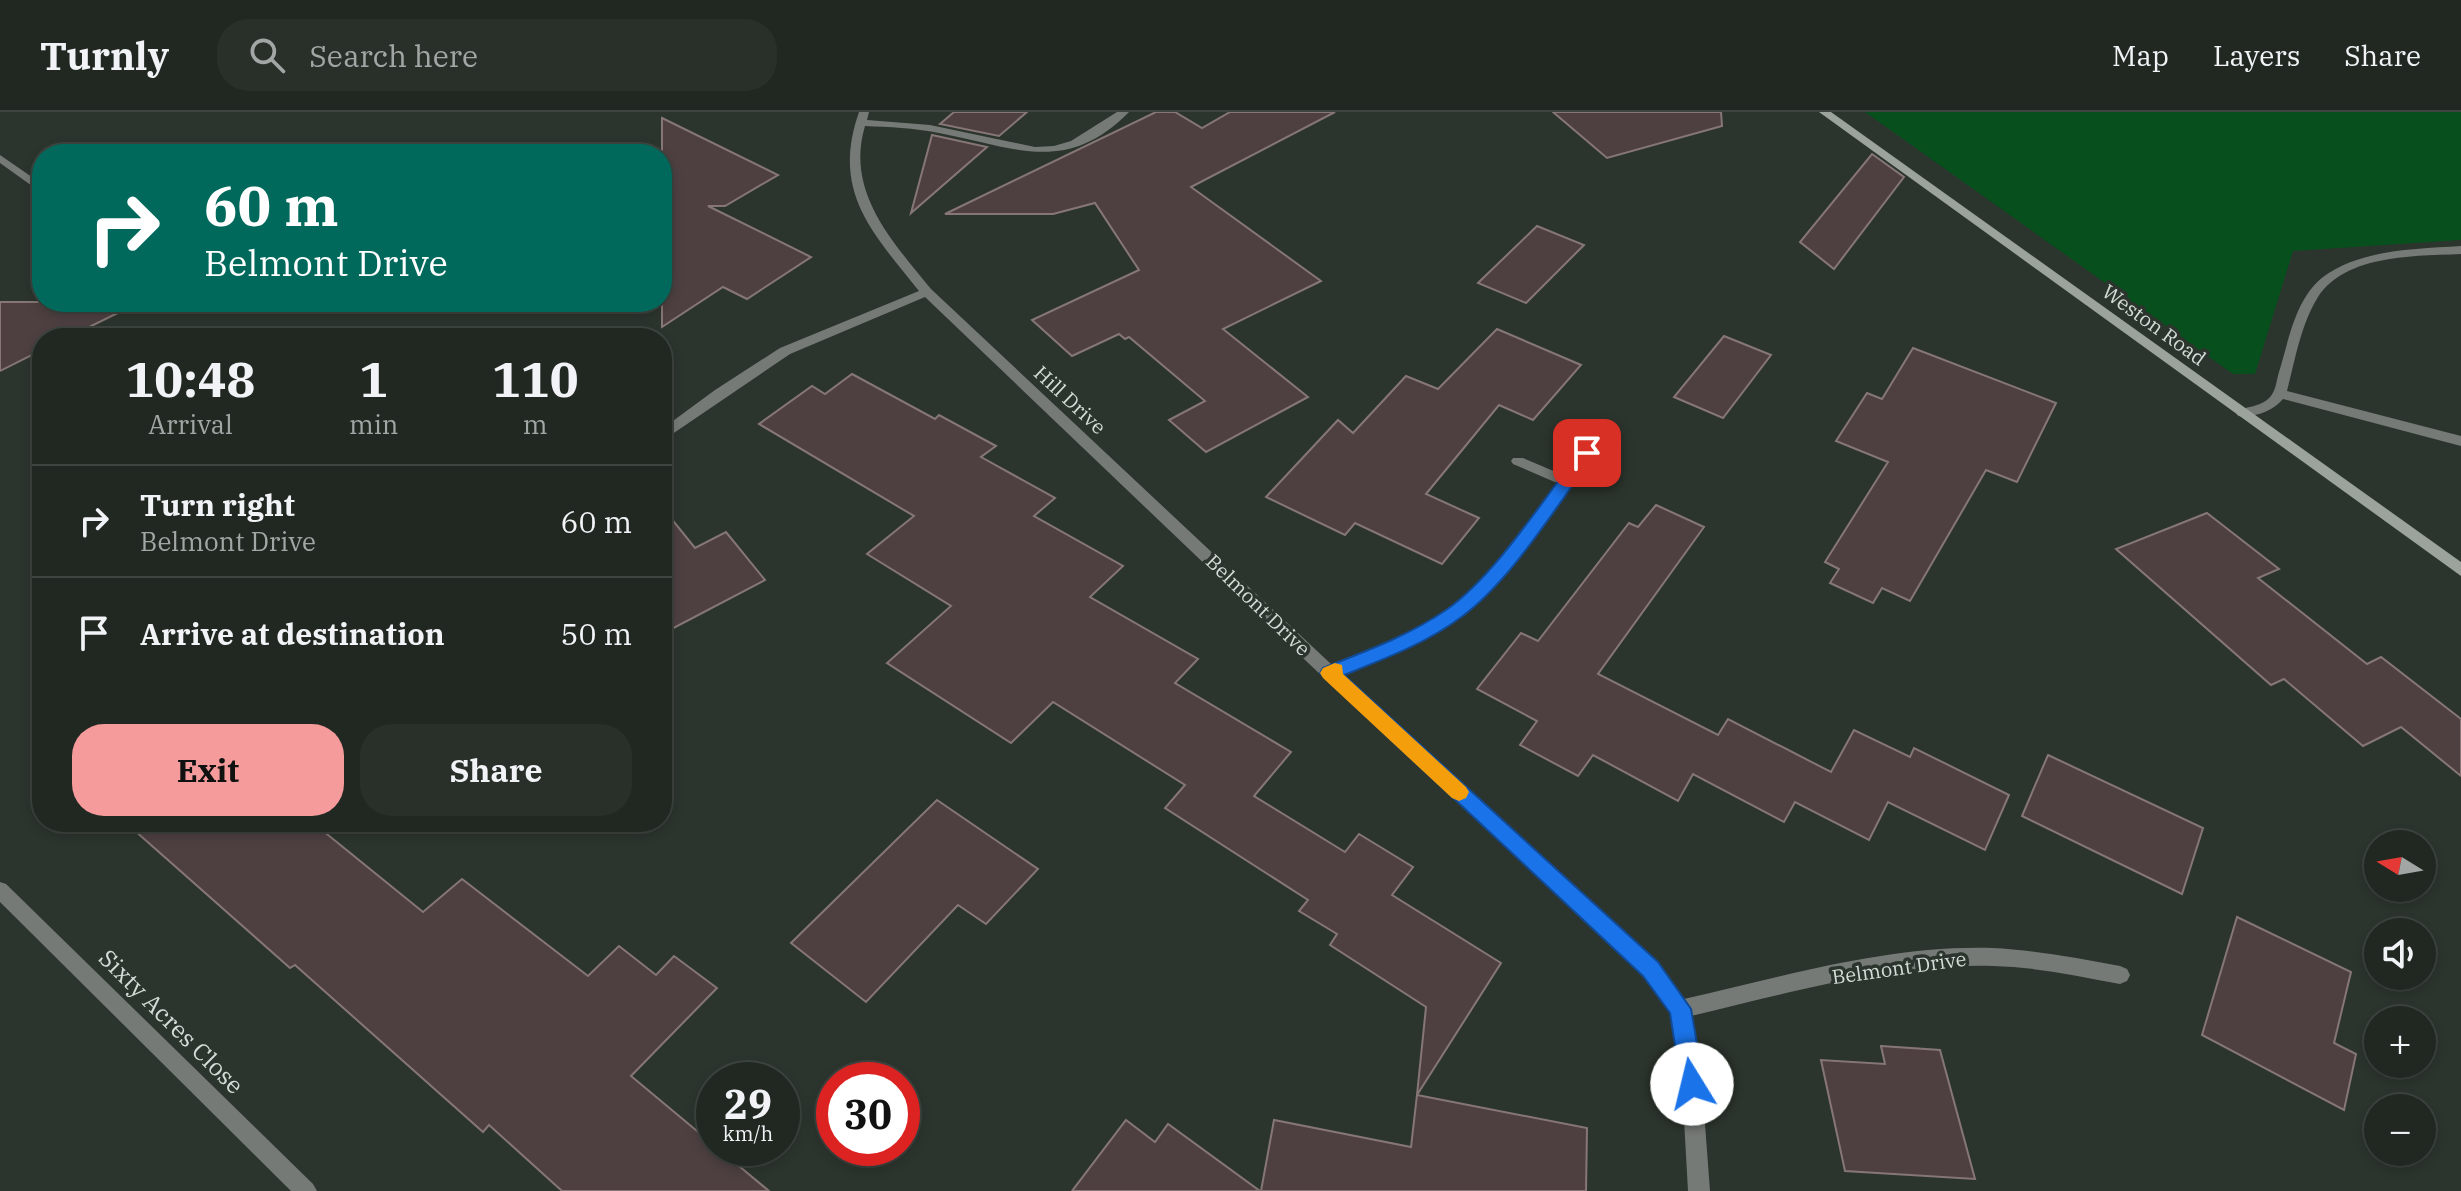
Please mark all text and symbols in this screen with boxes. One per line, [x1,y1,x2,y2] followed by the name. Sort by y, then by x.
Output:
[217,19,777,91] search box
[40,31,169,80] text: Turnly
[245,33,289,77] icon: search
[309,36,478,75] text: Search here
[2112,37,2169,74] text: Map
[2213,37,2300,74] text: Layers
[2344,37,2421,74] text: Share
[204,169,339,241] text: 60 m
[72,176,176,280] icon: right
[204,239,448,286] text: Belmont Drive
[2097,278,2212,371] street label: Weston Road
[126,348,255,410] text: 10:48
[359,348,388,410] text: 1
[492,348,578,410] text: 110
[1029,359,1112,440] street label: Hill Drive
[148,407,233,441] text: Arrival
[349,407,398,441] text: min
[523,407,548,441] text: m
[1553,419,1621,487] pin
[1565,431,1609,475] icon: arrive
[140,485,295,524] text: Turn right
[72,499,116,543] icon: right
[560,502,632,541] text: 60 m
[140,524,316,558] text: Belmont Drive
[1200,548,1316,661] street label: Belmont Drive
[72,611,116,655] icon: arrive
[140,614,445,653] text: Arrive at destination
[560,614,632,653] text: 50 m
[72,724,344,816] button: Exit
[360,724,632,816] button: Share
[2364,830,2436,902] north arrow
[2364,830,2436,1166] map controls
[2364,918,2436,990] button: sound
[92,942,251,1101] street label: Sixty Acres Close
[1830,945,1968,990] street label: Belmont Drive
[2364,1006,2436,1078] button: +
[1650,1042,1734,1126] position arrow
[816,1062,920,1166] speed limit sign: 30
[724,1078,772,1130] text: 29
[2364,1094,2436,1166] button: −
[723,1120,773,1147] text: km/h

